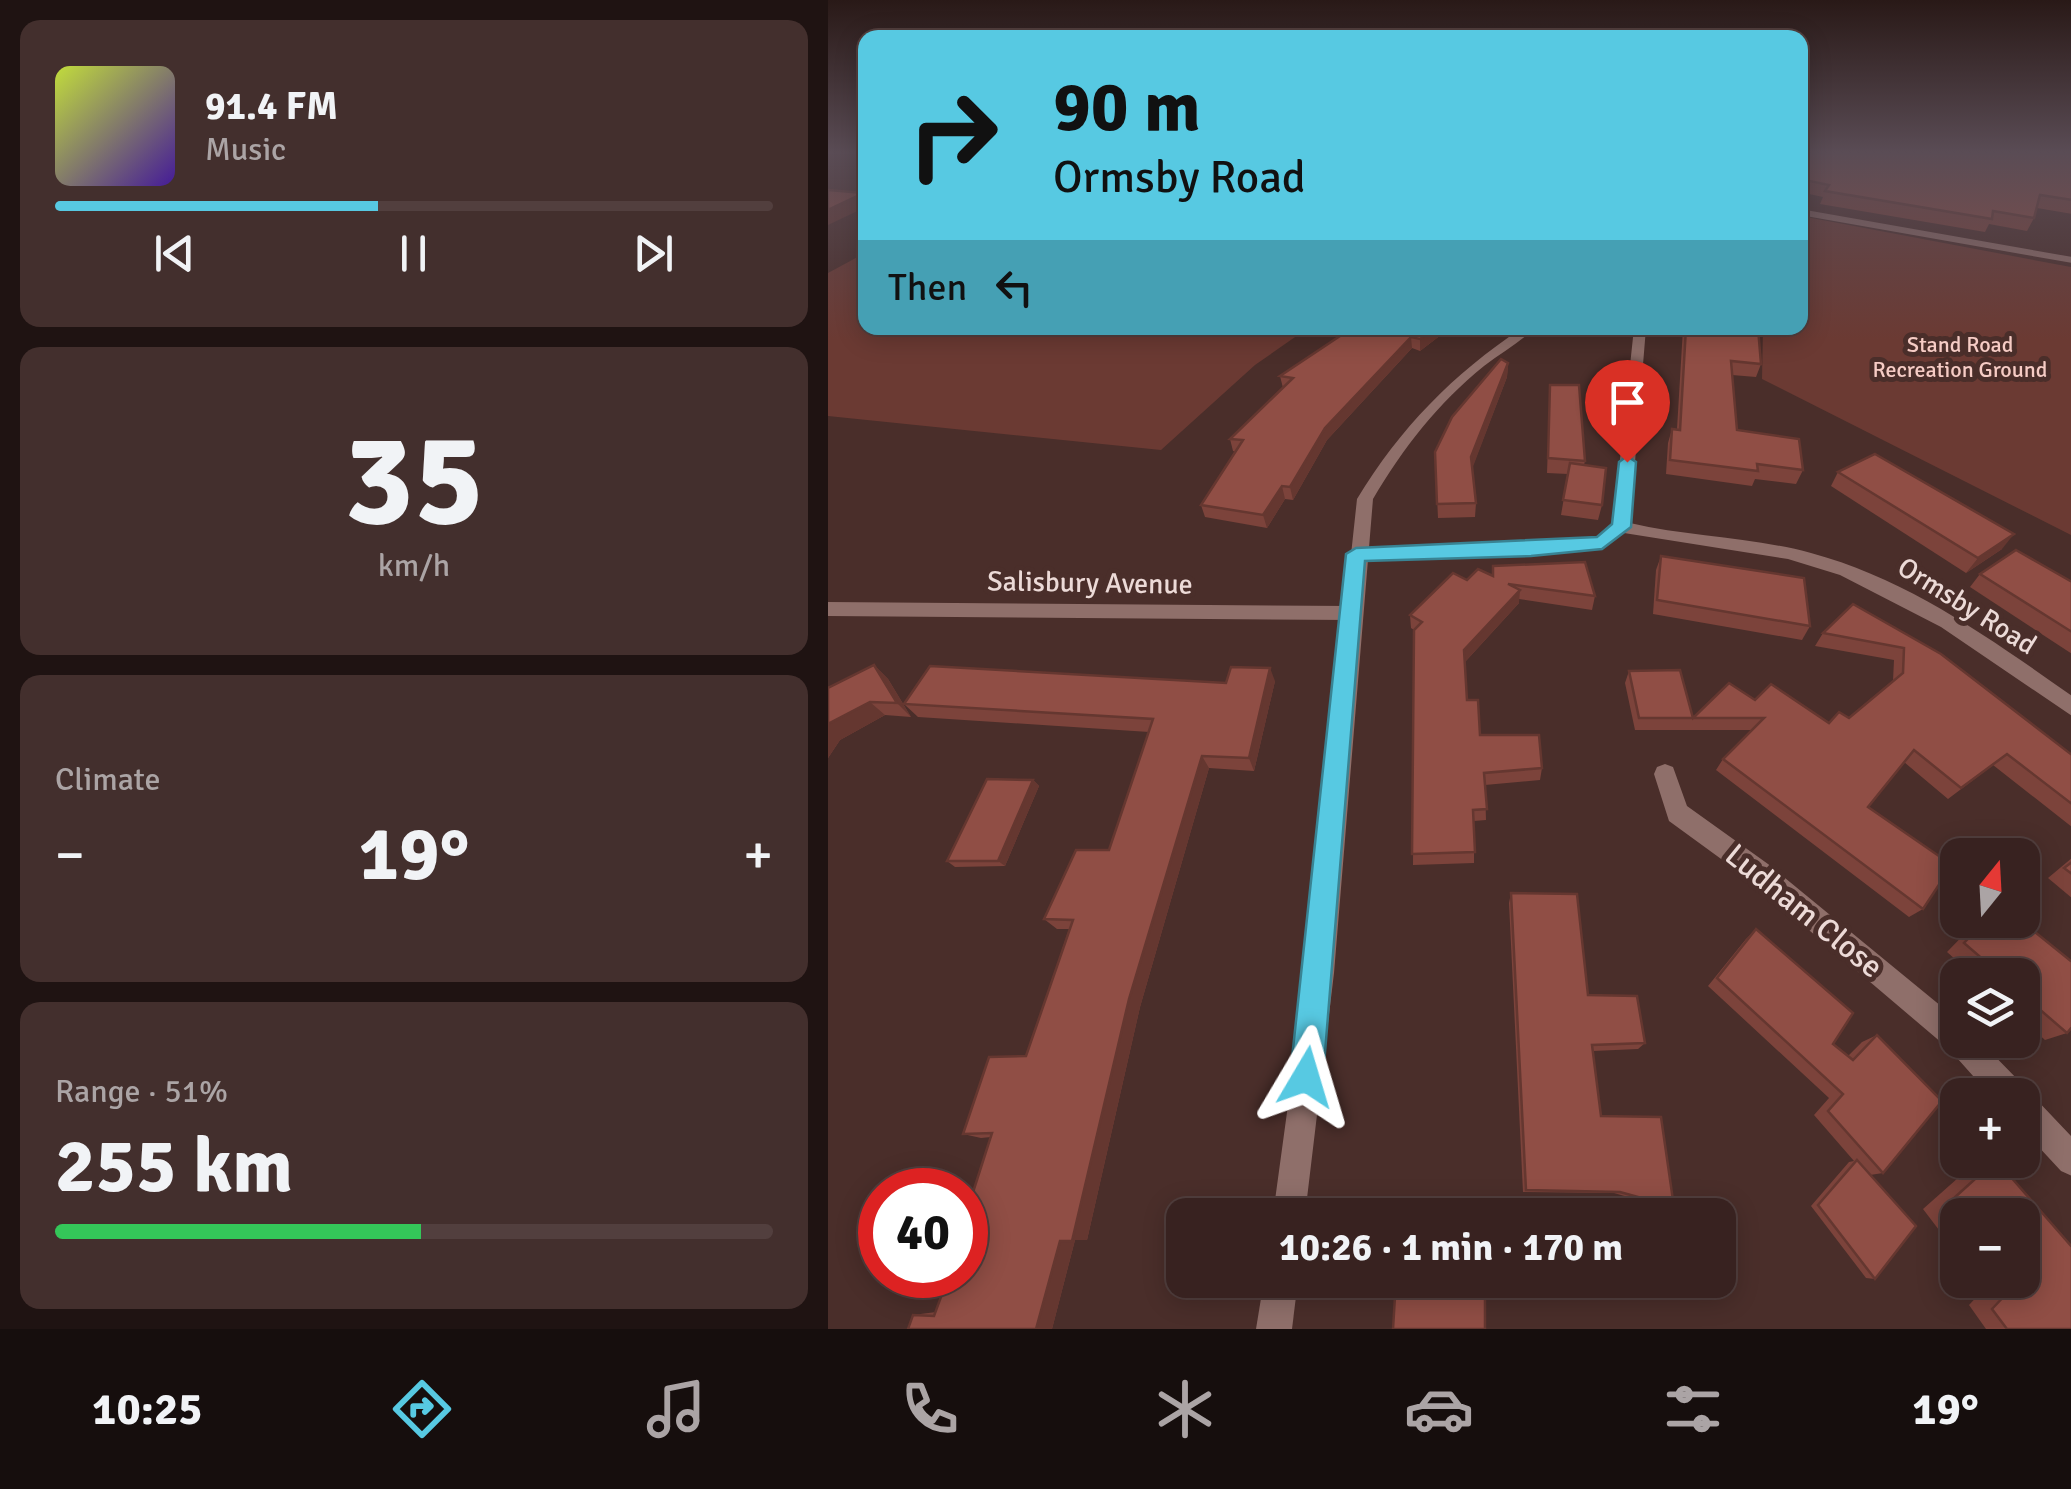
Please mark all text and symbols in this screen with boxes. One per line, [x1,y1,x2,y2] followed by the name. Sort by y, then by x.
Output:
[1053,64,1201,150] text: 90 m
[888,70,1018,200] icon: right
[205,83,338,130] text: 91.4 FM
[205,130,286,169] text: Music
[1053,150,1306,205] text: Ormsby Road
[147,226,202,281] icon: previous
[386,226,441,281] icon: pause
[626,226,681,281] icon: next
[987,260,1042,315] icon: left
[888,264,967,311] text: Then
[1873,331,2047,383] park label: Stand Road Recreation Ground
[1585,360,1670,463] pin
[1600,375,1655,430] icon: arrive
[344,401,484,561] text: 35
[378,546,450,585] text: km/h
[1891,550,2043,662] street label: Ormsby Road
[987,564,1193,602] street label: Salisbury Avenue
[55,760,161,799] text: Climate
[359,808,470,901] text: 19°
[55,821,85,889] text: −
[743,821,773,889] text: +
[1717,836,1891,986] street label: Ludham Close
[1940,838,2040,938] north arrow
[1940,838,2040,1298] map controls
[1940,958,2040,1058] button: layers
[1254,1025,1358,1129] position arrow
[55,1072,228,1111] text: Range · 51%
[1940,1078,2040,1178] button: +
[55,1120,293,1213] text: 255 km
[858,1168,988,1298] speed limit sign: 40
[1940,1198,2040,1298] button: −
[1279,1224,1623,1271] text: 10:26 · 1 min · 170 m
[387,1374,457,1444] icon: directions
[641,1374,711,1444] icon: music
[895,1374,965,1444] icon: phone
[1150,1374,1220,1444] icon: climate
[1404,1374,1474,1444] icon: car
[1658,1374,1728,1444] icon: filters
[92,1382,203,1437] text: 10:25
[1912,1382,1979,1437] text: 19°

